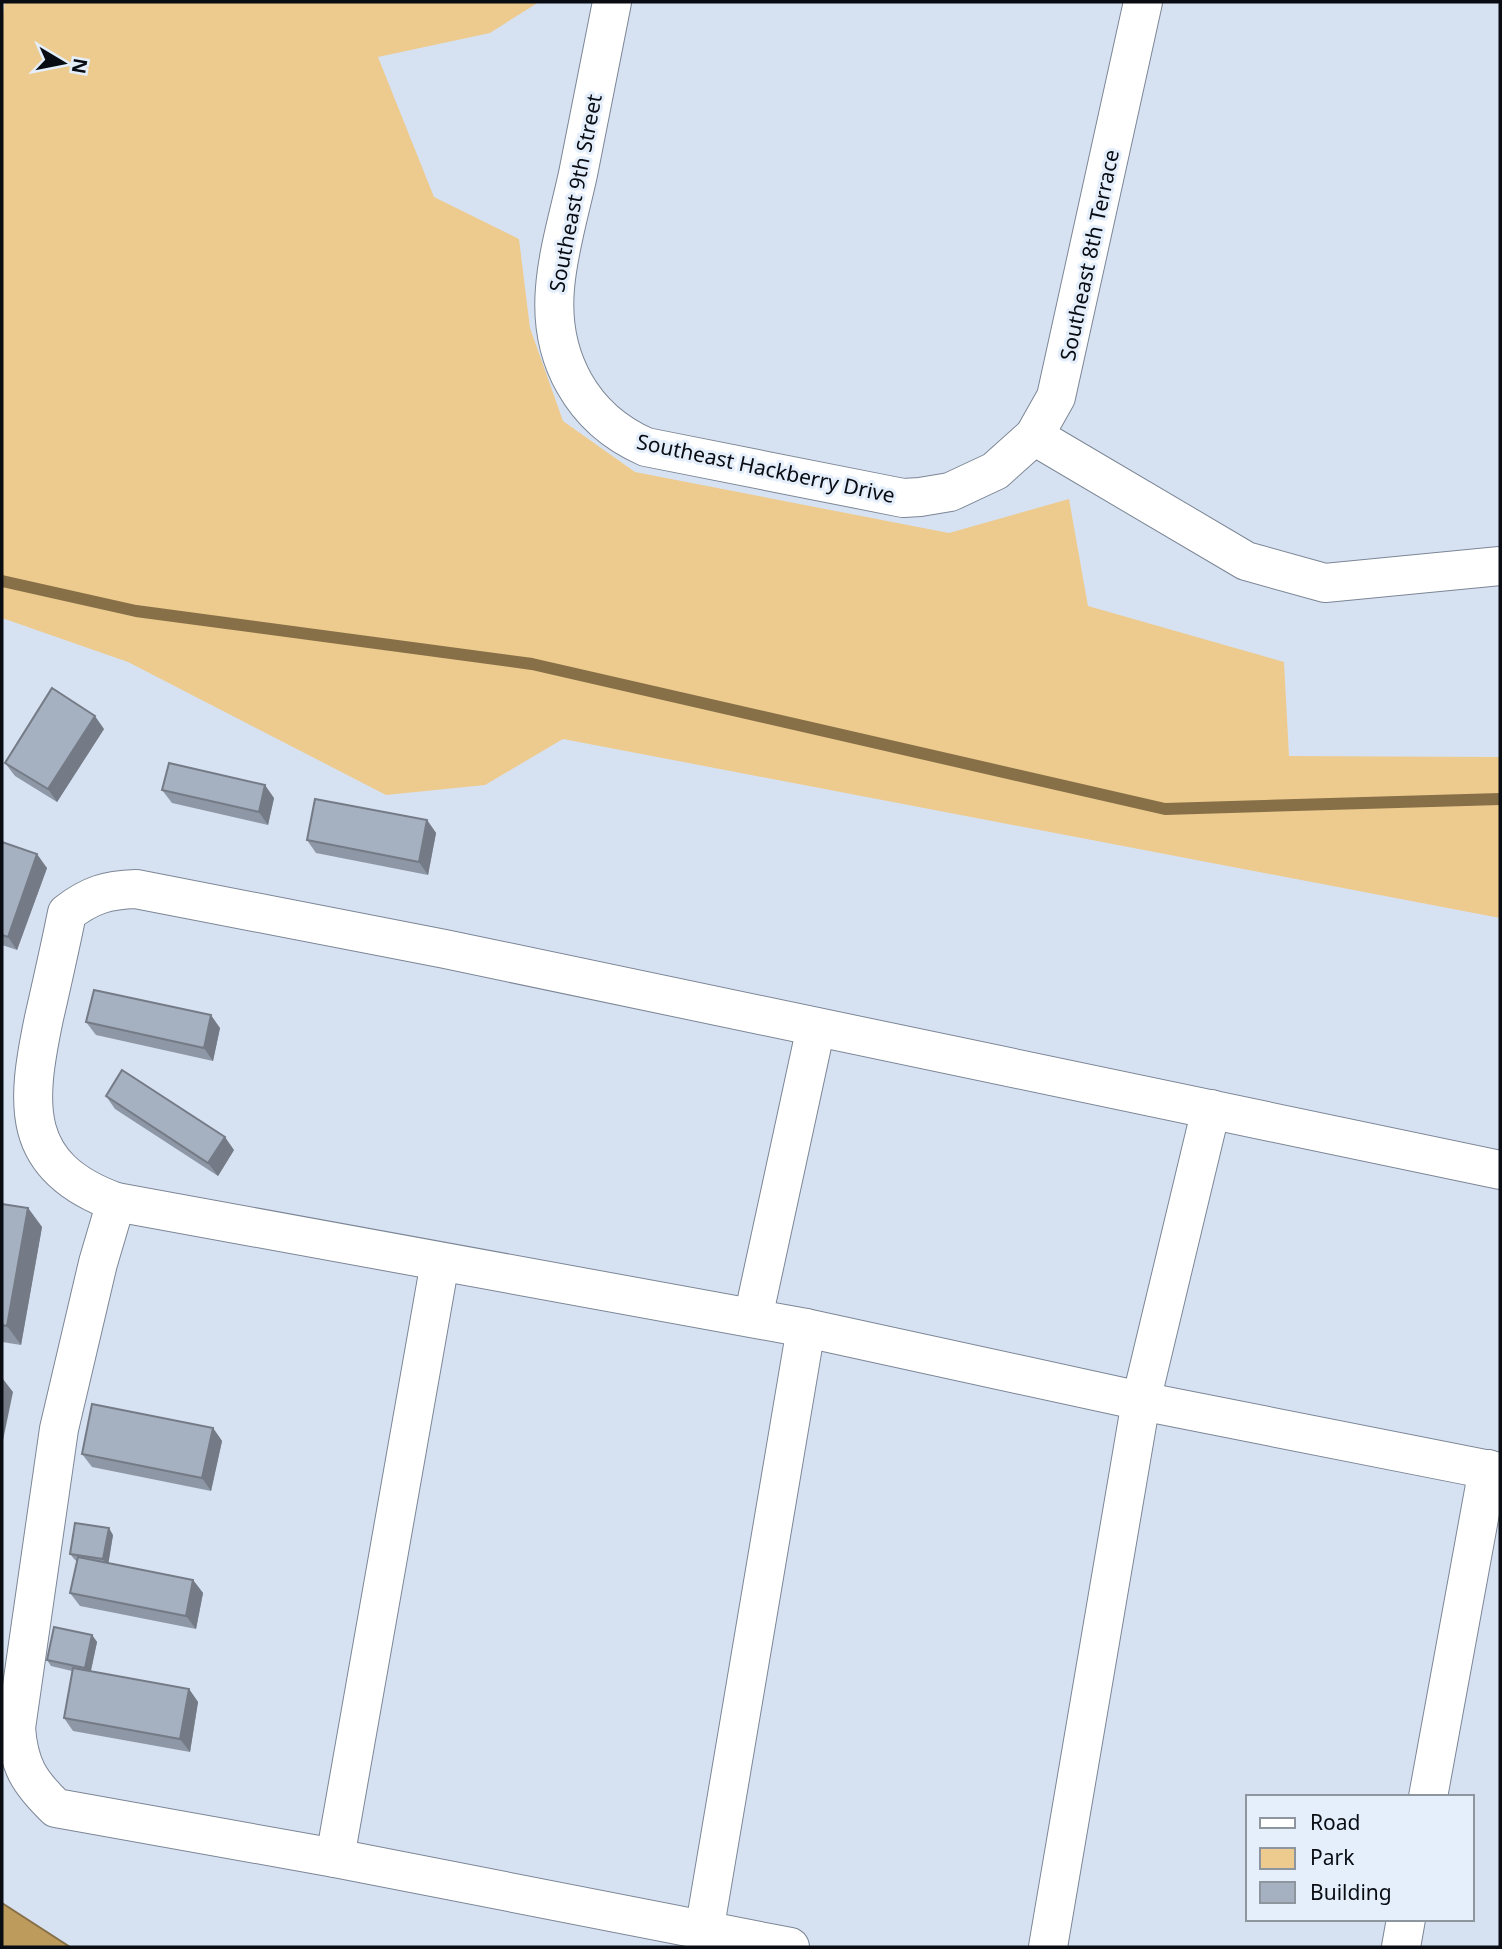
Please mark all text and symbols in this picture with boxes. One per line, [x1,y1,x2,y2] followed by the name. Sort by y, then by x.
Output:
[28,28,98,98] north arrow
[66,56,94,76] text: N
[542,91,608,294] street label: Southeast 9th Street
[1053,147,1125,363] street label: Southeast 8th Terrace
[634,427,898,509] street label: Southeast Hackberry Drive
[1246,1795,1474,1921] legend
[1310,1808,1360,1836] text: Road
[1310,1843,1355,1871] text: Park
[1310,1878,1392,1906] text: Building

